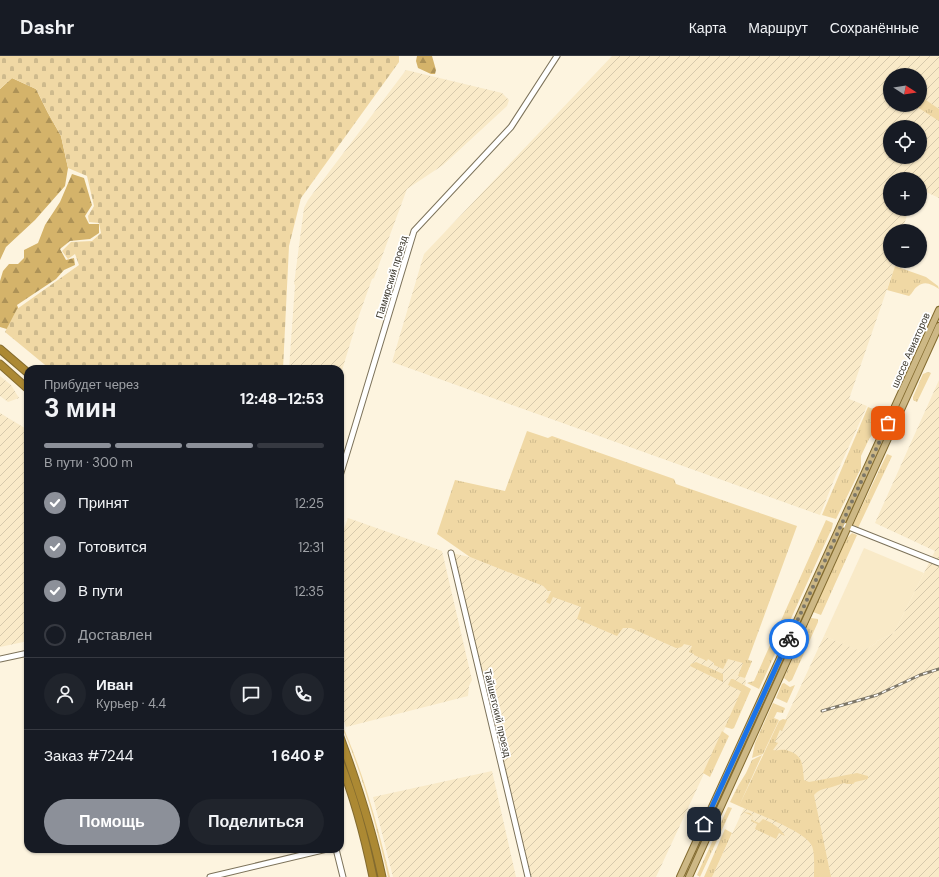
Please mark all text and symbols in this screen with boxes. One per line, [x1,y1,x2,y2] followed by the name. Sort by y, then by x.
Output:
[20,15,74,40] text: Dashr
[689,19,726,37] text: Карта
[748,19,808,37] text: Маршрут
[830,19,919,37] text: Сохранённые
[883,68,927,112] north arrow
[883,68,927,268] map controls
[883,120,927,164] button: locate
[883,172,927,216] button: +
[883,224,927,268] button: −
[373,234,410,320] street label: Памирский проезд
[888,310,933,390] street label: шоссе Авиаторов
[44,376,139,393] text: Прибудет через
[240,389,324,409] text: 12:48–12:53
[44,391,117,425] text: 3 мин
[871,406,905,440] pin
[877,412,899,434] icon: bag
[44,454,133,471] text: В пути · 300 m
[44,492,66,514] icon: check
[78,493,129,513] text: Принят
[294,495,324,512] text: 12:25
[44,536,66,558] icon: check
[78,537,147,557] text: Готовится
[298,539,324,556] text: 12:31
[44,580,66,602] icon: check
[78,581,123,601] text: В пути
[294,583,324,600] text: 12:35
[769,619,809,659] courier
[78,625,152,645] text: Доставлен
[778,628,800,650] icon: bike
[481,668,514,758] street label: Тайшетский проезд
[44,673,86,715] button: person
[230,673,272,715] button: chat
[282,673,324,715] button: phone
[96,675,133,695] text: Иван
[96,695,166,712] text: Курьер · 4.4
[44,746,134,766] text: Заказ #7244
[272,746,324,766] text: 1 640 ₽
[44,799,180,845] button: Помощь
[188,799,324,845] button: Поделиться
[687,807,721,841] pin
[693,813,715,835] icon: home

